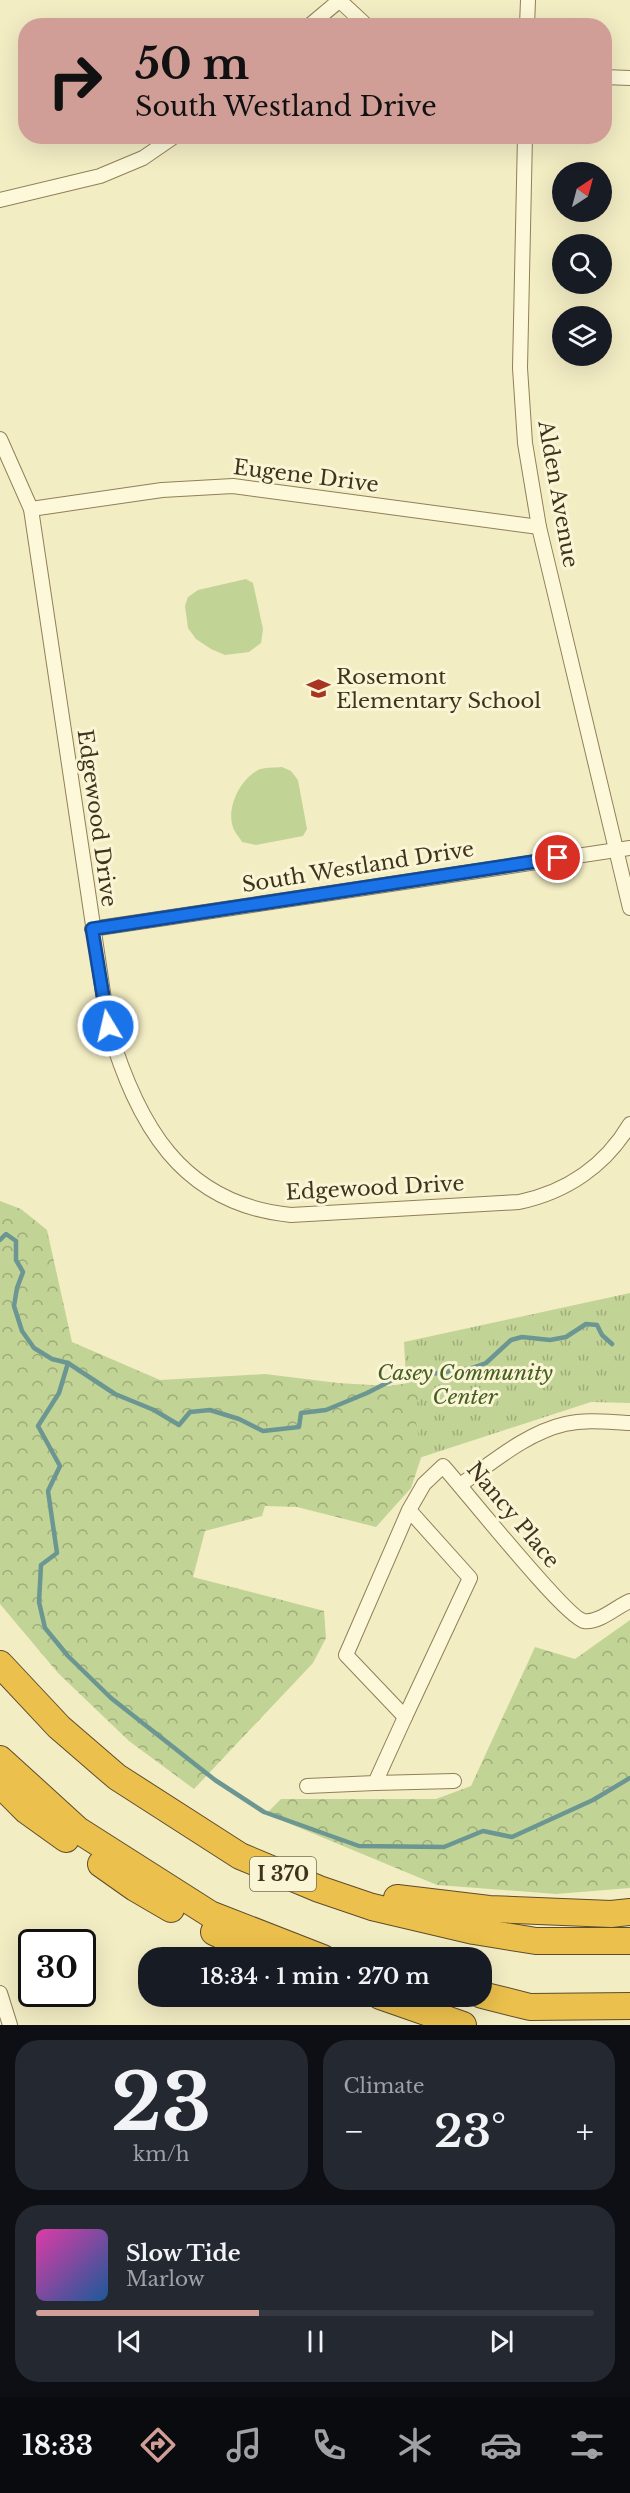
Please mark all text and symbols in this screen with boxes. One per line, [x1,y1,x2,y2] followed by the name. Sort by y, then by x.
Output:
[135,38,249,90] text: 50 m
[36,42,114,120] icon: right
[135,90,437,123] text: South Westland Drive
[552,162,612,222] north arrow
[552,162,612,366] map controls
[552,234,612,294] button: search
[552,306,612,366] button: layers
[532,417,584,570] street label: Alden Avenue
[232,454,380,498] street label: Eugene Drive
[336,664,541,714] place label: Rosemont Elementary School
[305,676,331,702] school or university icon: Rosemont Elementary School
[72,728,122,908] street label: Edgewood Drive
[532,832,583,883] pin
[240,836,476,898] street label: South Westland Drive
[541,841,574,874] icon: arrive
[76,994,140,1058] position arrow
[285,1170,465,1206] street label: Edgewood Drive
[377,1360,553,1410] park label: Casey Community Center
[461,1457,565,1573] street label: Nancy Place
[250,1857,316,1891] road number: I 370
[18,1929,96,2007] speed limit sign: 30
[200,1963,430,1990] text: 18:34 · 1 min · 270 m
[111,2054,211,2151] text: 23
[344,2074,424,2098] text: Climate
[434,2103,506,2159] text: 23°
[344,2111,364,2152] text: −
[576,2111,594,2152] text: +
[133,2142,190,2166] text: km/h
[126,2240,241,2267] text: Slow Tide
[126,2267,205,2291] text: Marlow
[113,2325,146,2358] icon: previous
[299,2325,332,2358] icon: pause
[485,2325,518,2358] icon: next
[137,2424,179,2466] icon: directions
[223,2424,265,2466] icon: music
[308,2424,350,2466] icon: phone
[394,2424,436,2466] icon: climate
[480,2424,522,2466] icon: car
[566,2424,608,2466] icon: filters
[22,2429,93,2462] text: 18:33

